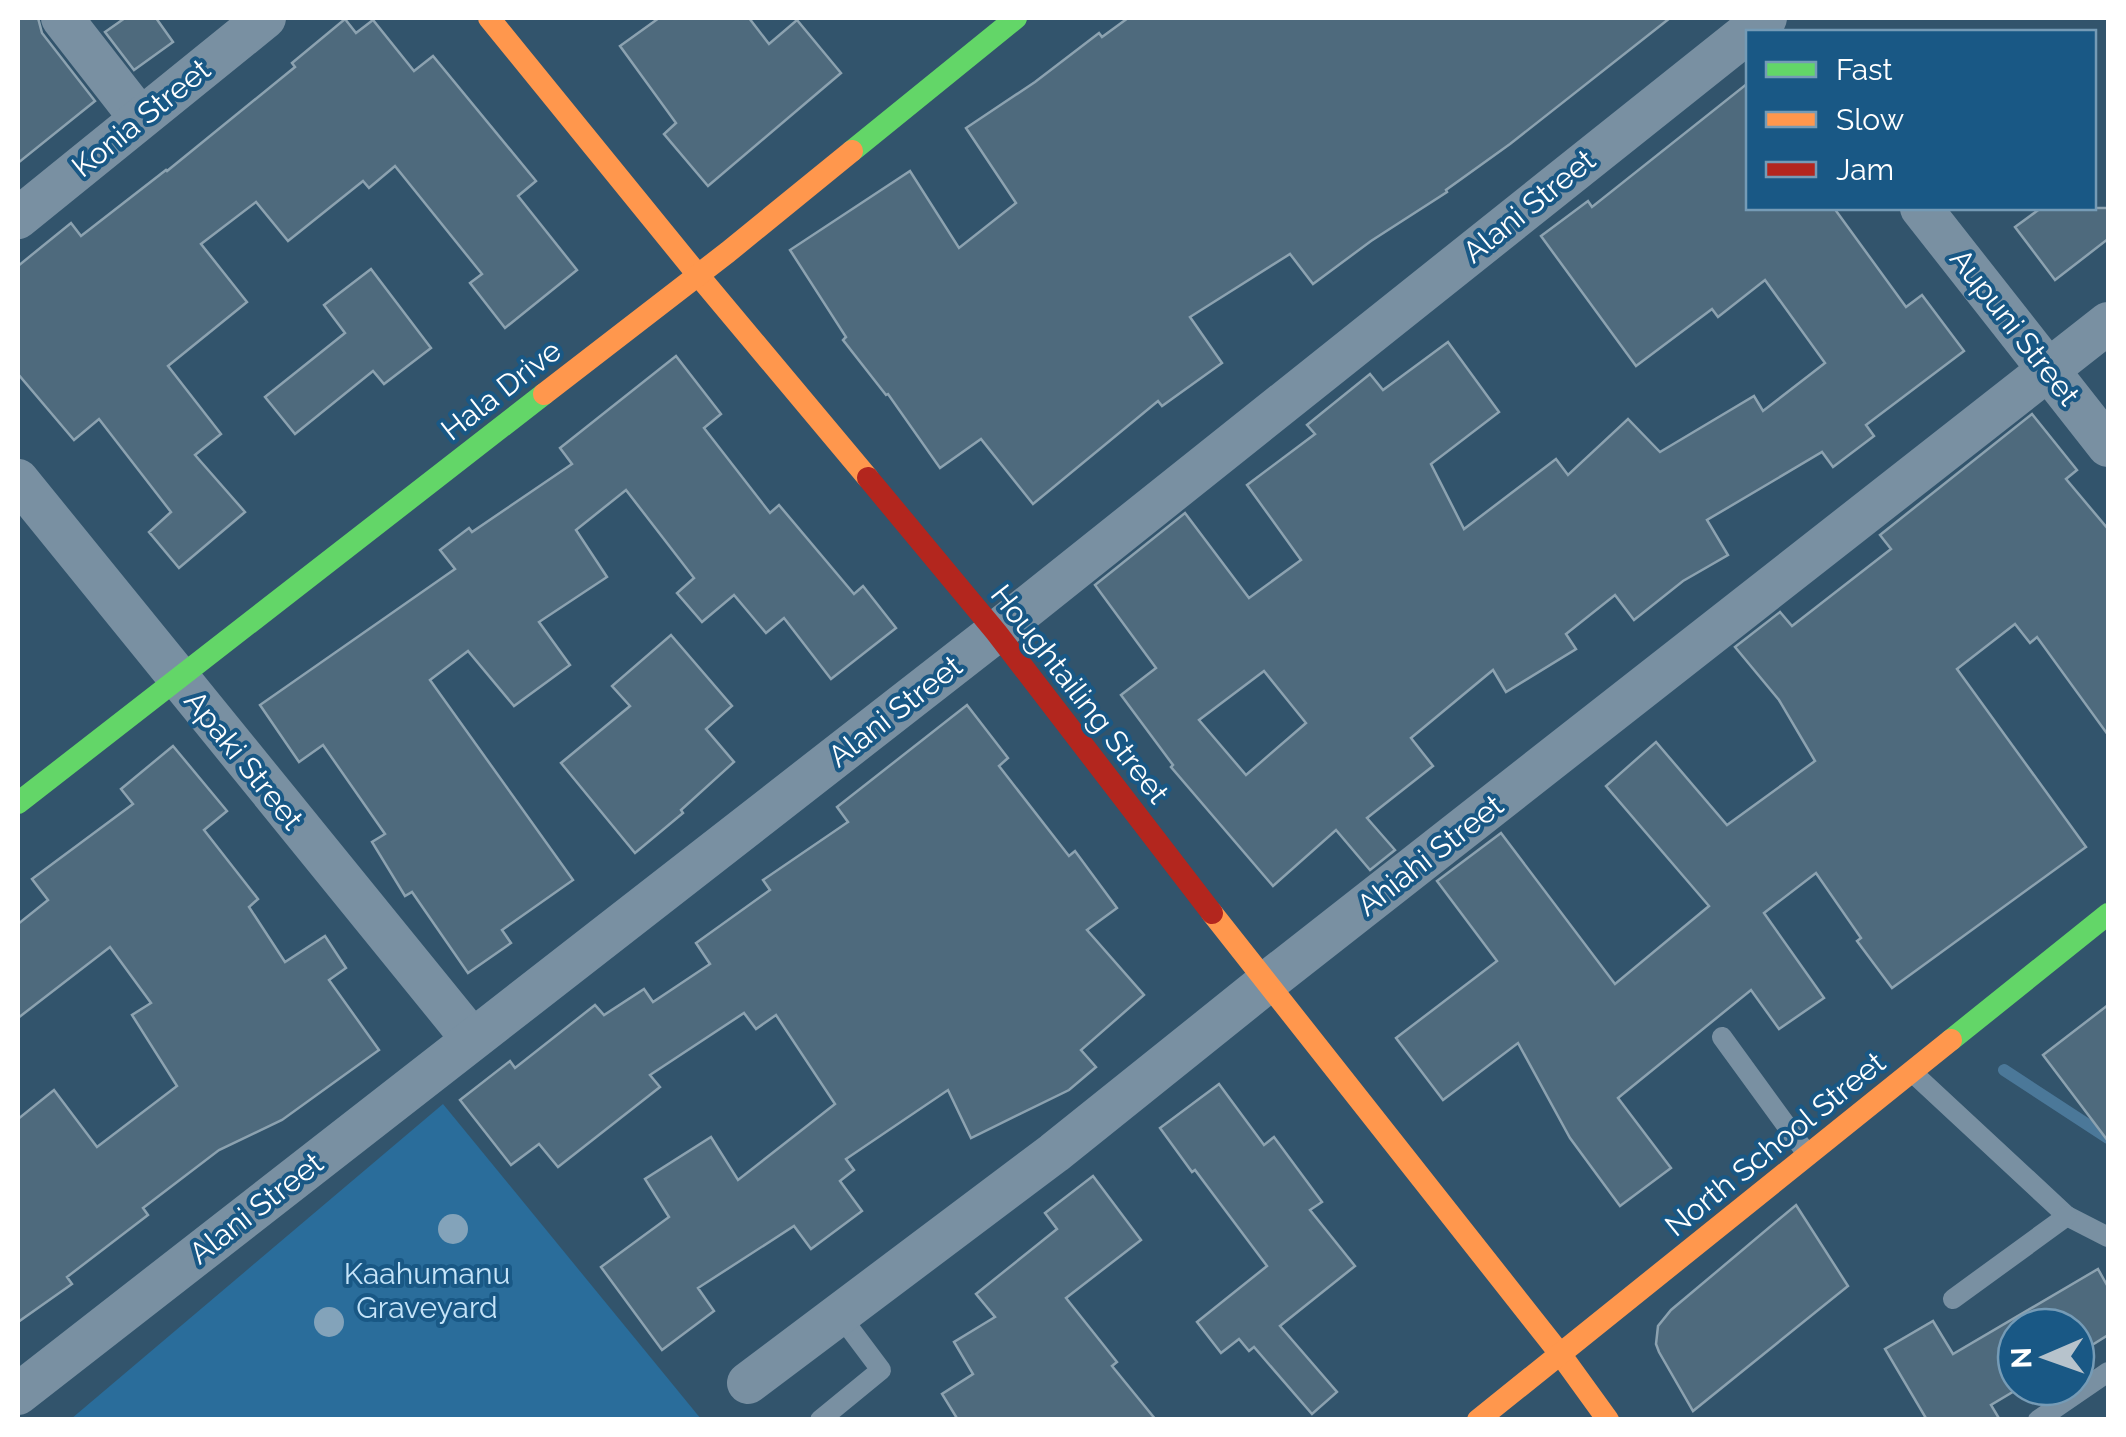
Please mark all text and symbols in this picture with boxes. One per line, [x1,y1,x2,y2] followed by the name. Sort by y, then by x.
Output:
[1746,30,2096,210] legend
[65,52,217,184] street label: Konia Street
[1836,52,1893,87] text: Fast
[1836,102,1904,137] text: Slow
[1456,142,1602,270] street label: Alani Street
[1836,152,1894,187] text: Jam
[1943,242,2087,412] street label: Aupuni Street
[434,332,568,448] street label: Hala Drive
[984,578,1176,810] street label: Houghtailing Street
[821,648,969,774] street label: Alani Street
[177,684,311,836] street label: Apaki Street
[1350,787,1510,923] street label: Ahiahi Street
[1658,1045,1892,1243] street label: North School Street
[182,1145,330,1271] street label: Alani Street
[344,1256,510,1325] park label: Kaahumanu Graveyard
[1996,1307,2096,1407] north arrow
[2005,1347,2038,1369] text: N

